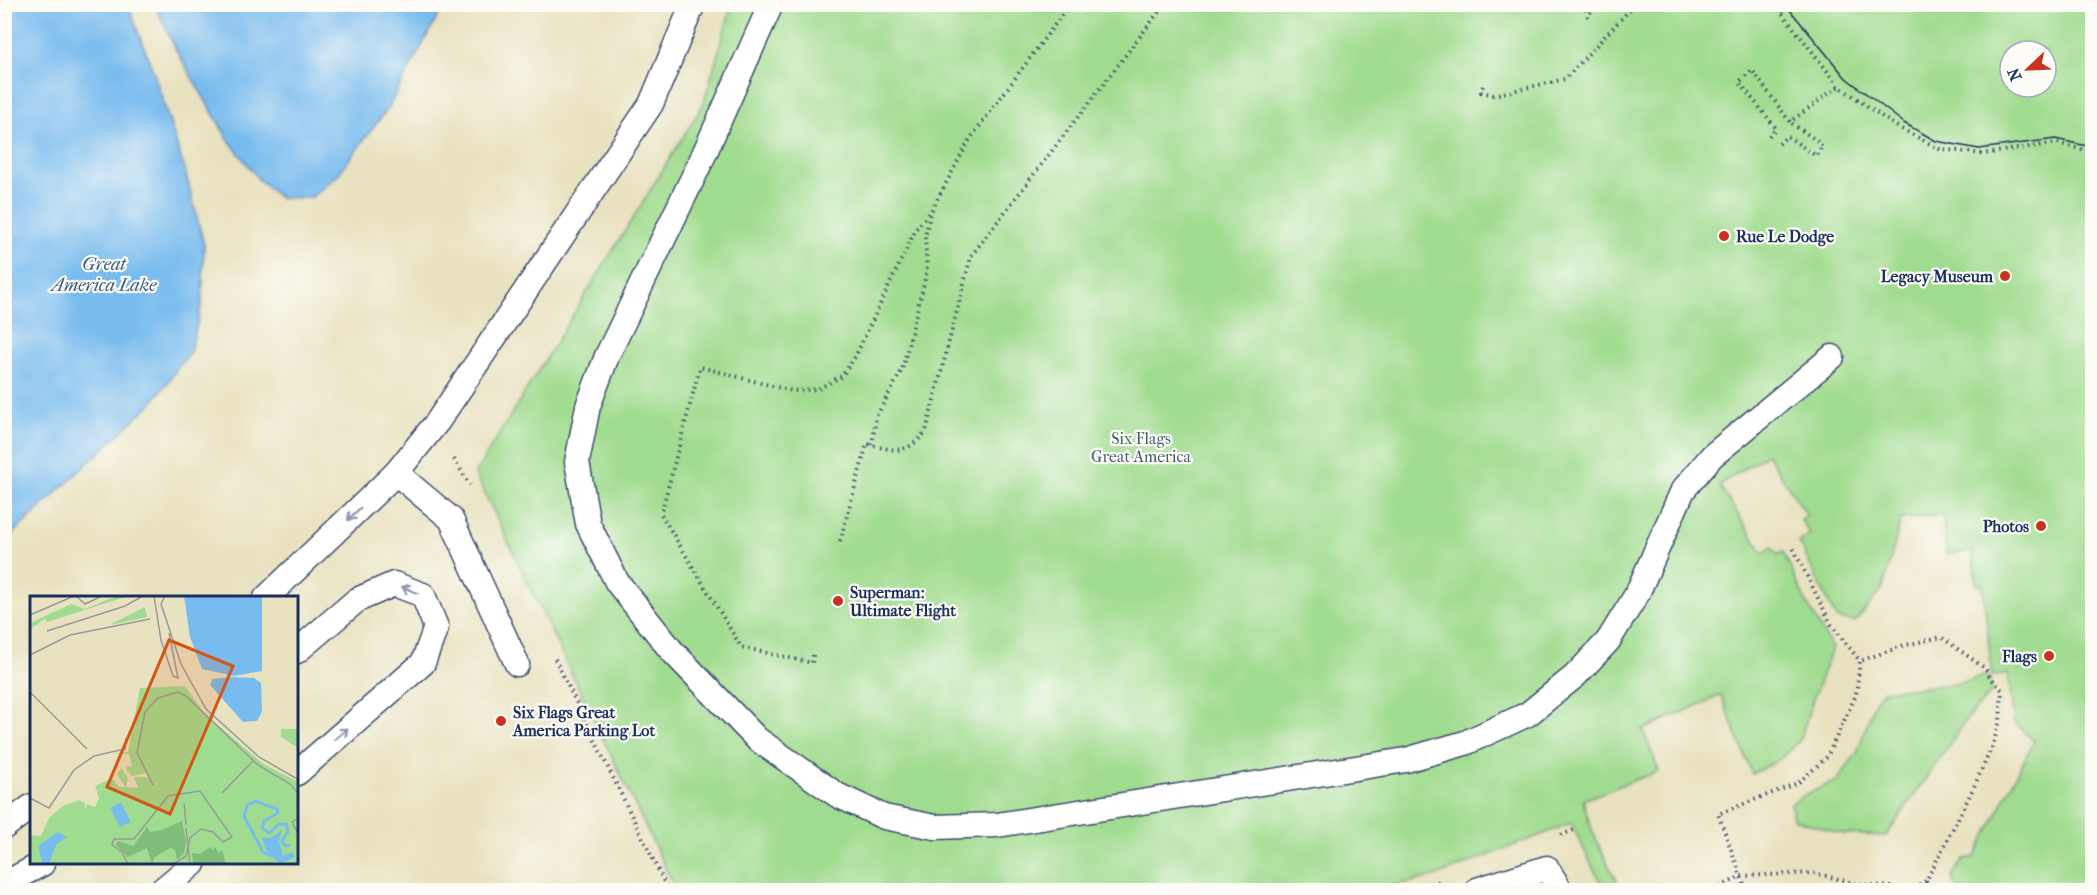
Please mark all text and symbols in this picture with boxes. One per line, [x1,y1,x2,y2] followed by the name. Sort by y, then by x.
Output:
[1998,39,2058,99] north arrow
[2003,65,2026,84] text: N
[1736,227,1834,247] place label: Rue Le Dodge
[1717,229,1731,243] marker: Rue Le Dodge
[50,254,157,296] water label: Great America Lake
[1881,267,1994,287] place label: Legacy Museum
[1998,269,2012,283] marker: Legacy Museum
[1091,429,1192,466] park label: Six Flags Great America
[346,506,361,521] one-way arrow
[1983,517,2029,536] place label: Photos
[2034,519,2048,533] marker: Photos
[849,583,956,621] place label: Superman: Ultimate Flight
[401,584,420,595] one-way arrow
[831,594,845,608] marker: Superman: Ultimate Flight
[30,596,298,865] inset map
[2001,647,2037,667] place label: Flags
[2042,649,2056,663] marker: Flags
[512,703,655,741] place label: Six Flags Great America Parking Lot
[494,714,508,728] marker: Six Flags Great America Parking Lot
[333,727,348,741] one-way arrow

